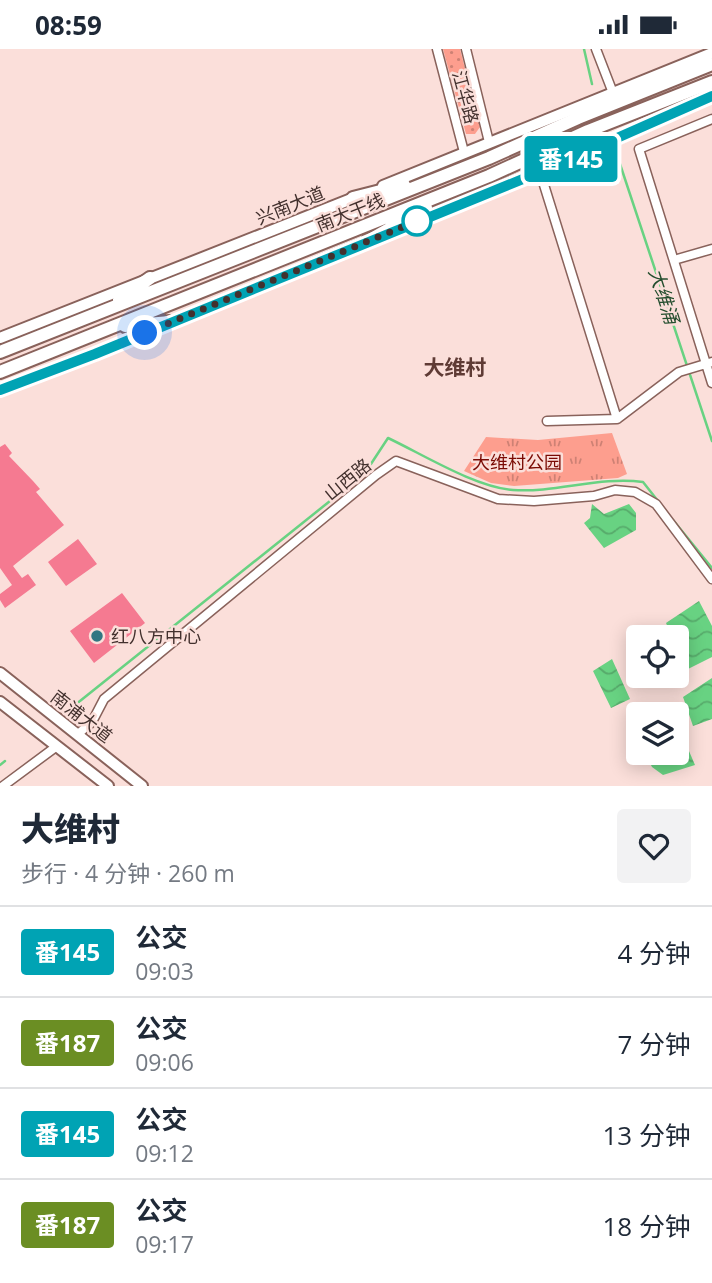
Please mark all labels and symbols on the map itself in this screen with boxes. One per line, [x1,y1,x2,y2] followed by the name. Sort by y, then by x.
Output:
[447,68,485,126] street label: 江华路
[522,136,620,182] line badge: 番145
[252,180,328,230] street label: 兴南大道
[312,187,388,237] street label: 南大干线
[402,206,432,236] unlabelled marker
[643,265,686,329] water label: 大维涌
[127,315,162,350] your location
[424,353,487,381] district label: 大维村
[472,450,562,474] park label: 大维村公园
[318,453,376,505] street label: 山西路
[111,624,201,648] place label: 红八方中心
[89,628,105,644] marker: 红八方中心
[46,684,118,748] street label: 南浦大道

